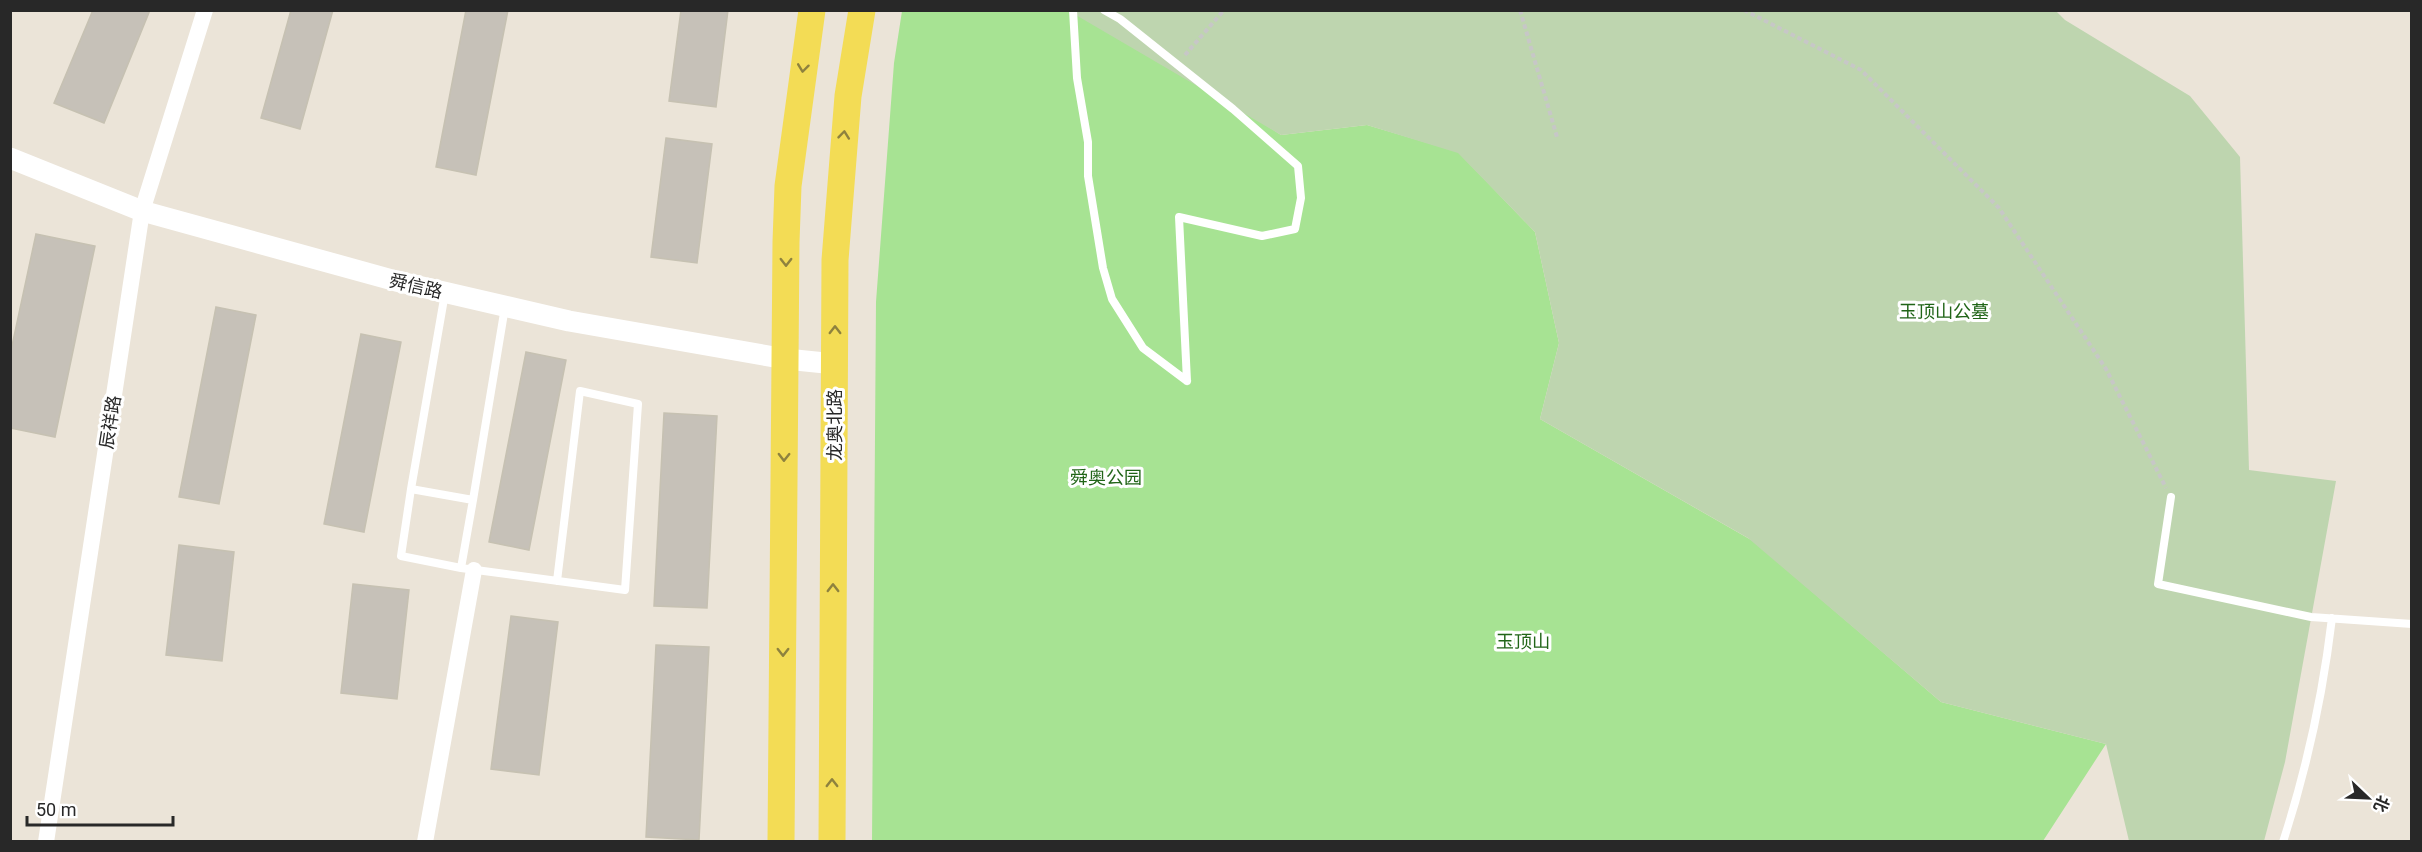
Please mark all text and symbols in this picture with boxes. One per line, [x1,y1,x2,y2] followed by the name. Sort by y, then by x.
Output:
[797,64,809,73] one-way arrow
[837,131,850,140] one-way arrow
[780,258,792,267] one-way arrow
[387,270,445,302] street label: 舜信路
[1899,301,1989,322] park label: 玉顶山公墓
[829,326,841,335] one-way arrow
[824,389,845,461] street label: 龙奥北路
[95,394,125,450] street label: 辰祥路
[778,453,790,462] one-way arrow
[1070,467,1142,488] park label: 舜奥公园
[827,584,840,593] one-way arrow
[1496,631,1550,652] park label: 玉顶山
[777,648,789,657] one-way arrow
[2338,768,2398,828] north arrow
[826,779,838,788] one-way arrow
[27,789,172,827] scale bar
[2369,793,2393,815] text: 北
[36,799,76,820] text: 50 m

